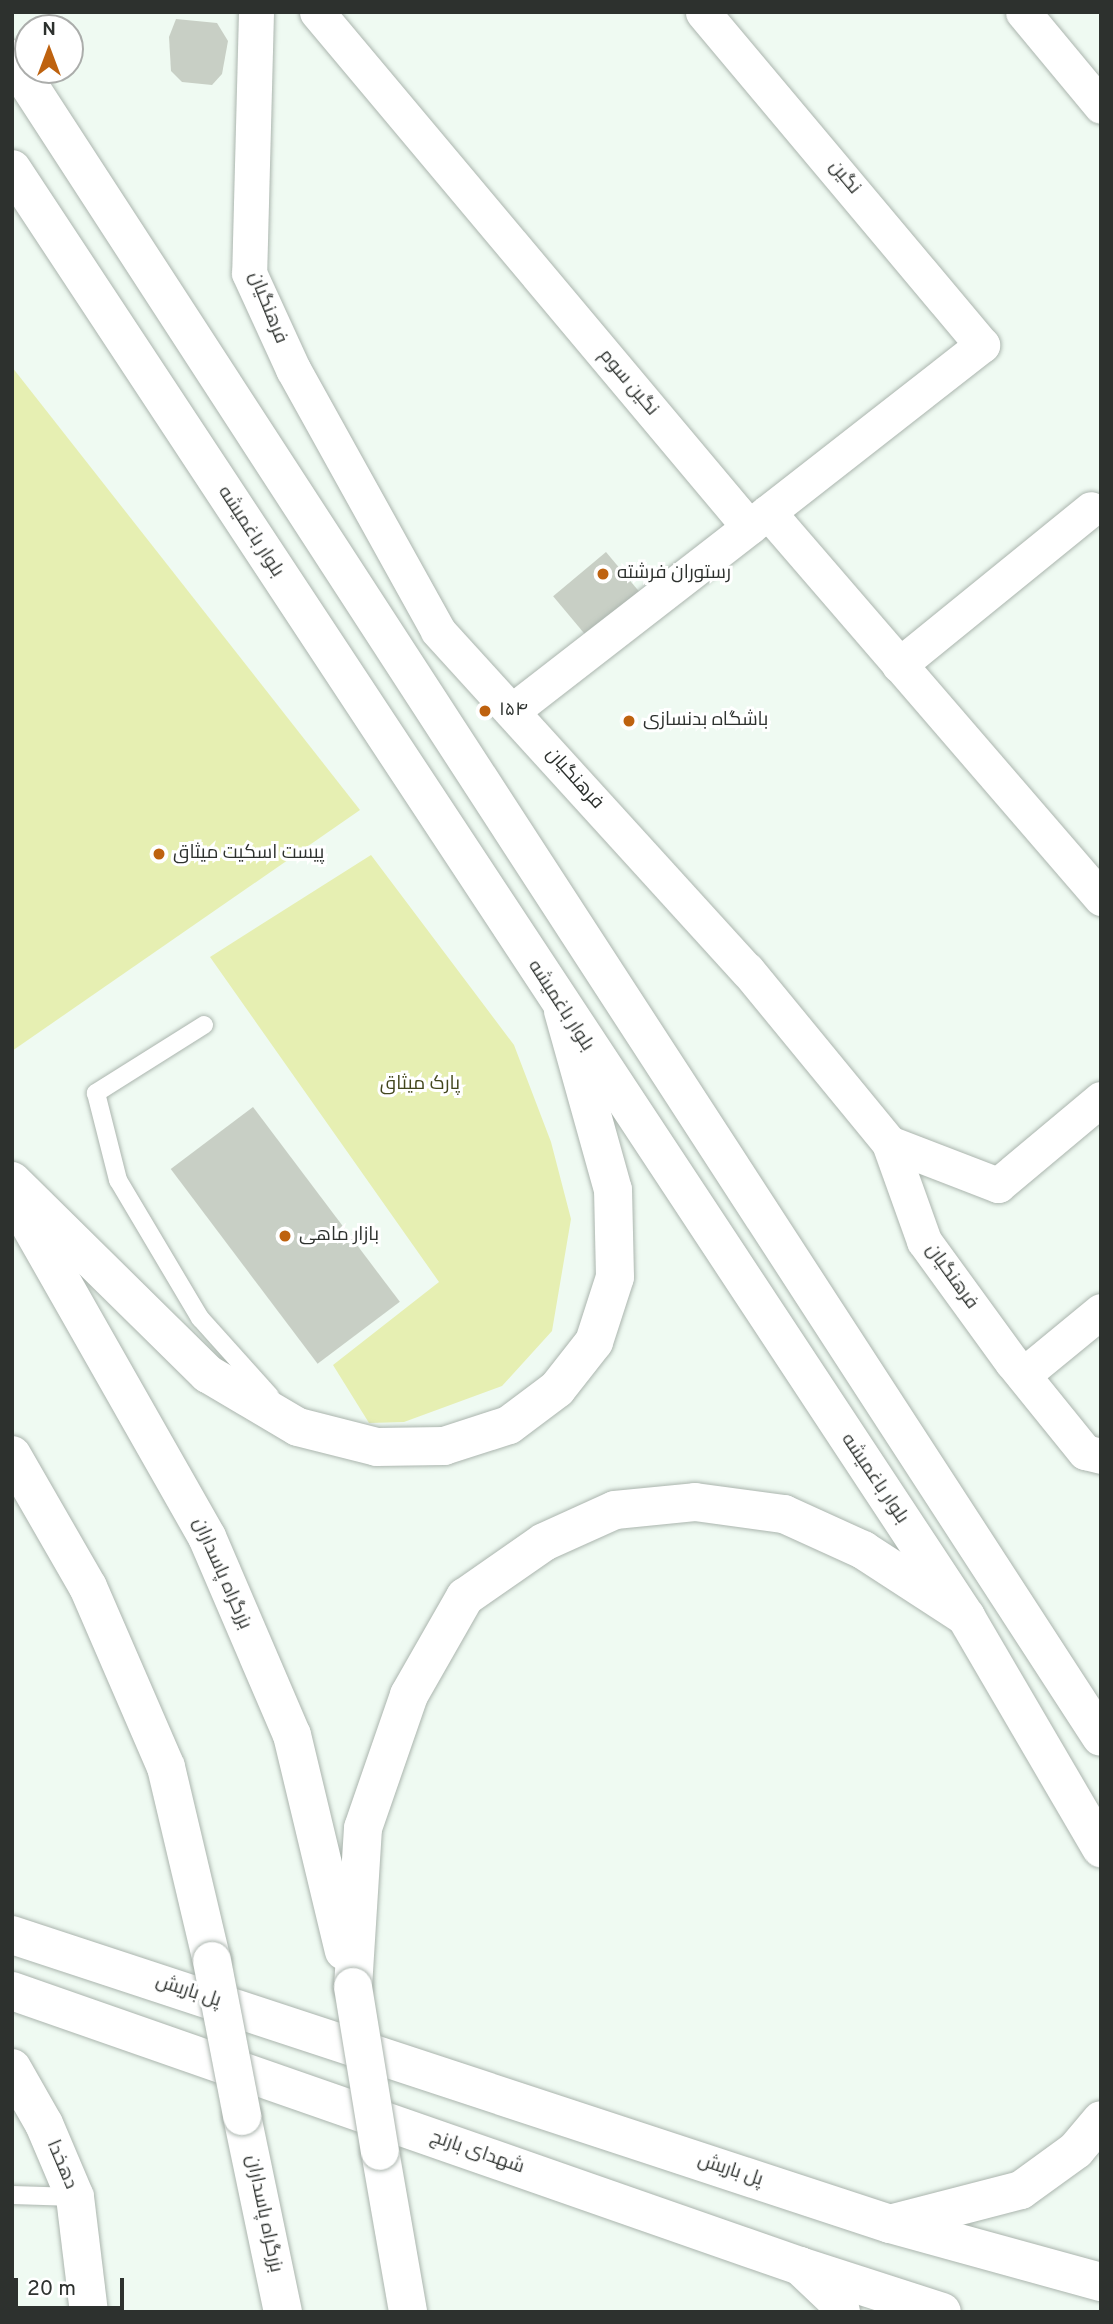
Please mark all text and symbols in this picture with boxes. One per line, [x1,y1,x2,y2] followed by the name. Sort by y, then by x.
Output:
[14,14,84,84] north arrow
[42,18,56,42] text: N
[823,156,865,200] street label: نگین
[242,269,292,347] street label: فرهنگیان
[593,345,663,421] street label: نگین سوم
[212,482,288,582] street label: بلوار باغمیشه
[617,563,731,585] place label: رستوران فرشته
[595,566,611,582] marker: رستوران فرشته
[499,700,528,722] place label: ۱۵۴
[477,703,493,719] marker: ۱۵۴
[643,710,768,732] place label: باشگاه بدنسازی
[621,713,637,729] marker: باشگاه بدنسازی
[540,743,608,815] street label: فرهنگیان
[173,843,324,865] place label: پیست اسکیت میثاق
[151,846,167,862] marker: پیست اسکیت میثاق
[522,956,598,1056] street label: بلوار باغمیشه
[380,1074,460,1096] park label: پارک میثاق
[299,1225,379,1247] place label: بازار ماهی
[277,1228,293,1244] marker: بازار ماهی
[920,1240,982,1314] street label: فرهنگیان
[835,1429,913,1529] street label: بلوار باغمیشه
[186,1515,256,1633] street label: بزرگراه پاسداران
[152,1971,224,2013] street label: پل باریش
[427,2126,527,2180] street label: شهدای بارنج
[41,2137,81,2193] street label: دهخدا
[694,2150,766,2192] street label: پل باریش
[239,2153,287,2275] street label: بزرگراه پاسداران
[18,2264,128,2308] scale bar
[27,2276,76,2303] text: 20 m

